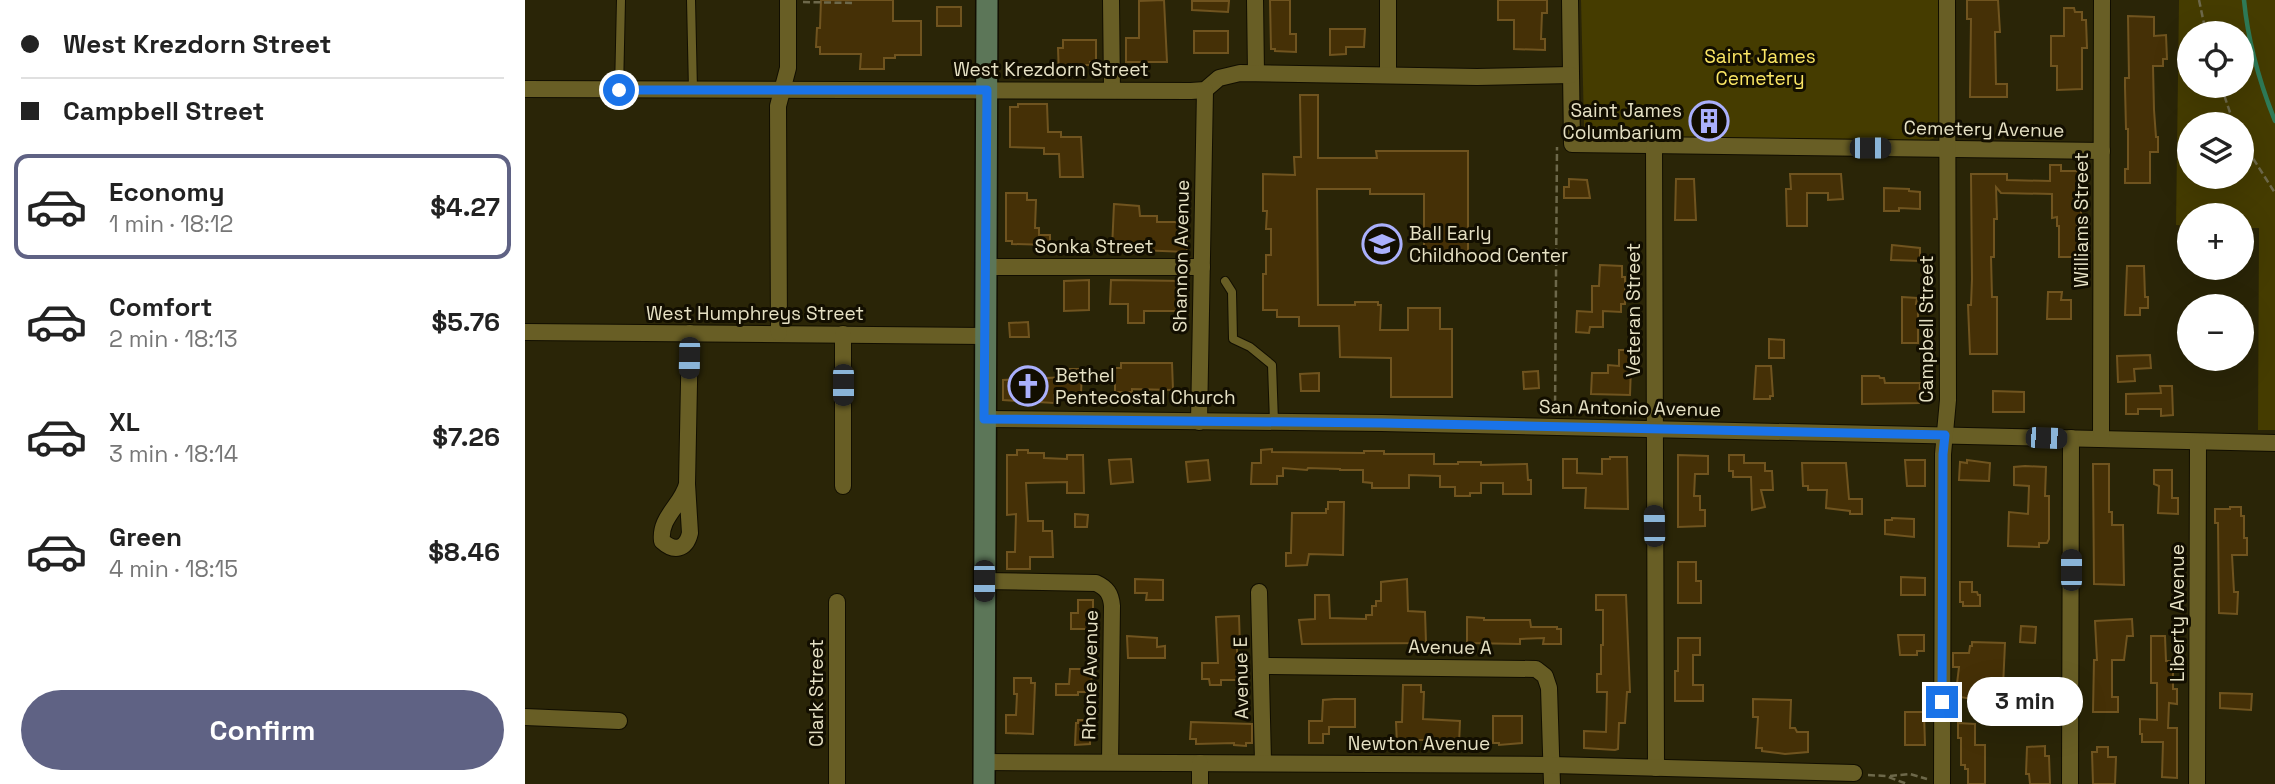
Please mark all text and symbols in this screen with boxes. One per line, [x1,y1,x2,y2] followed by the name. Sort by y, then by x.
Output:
[2177,21,2254,371] map controls
[2177,21,2254,98] button: locate
[63,27,331,61] text: West Krezdorn Street
[1704,44,1816,91] park label: Saint James Cemetery
[953,57,1149,82] street label: West Krezdorn Street
[603,74,635,106] route start
[63,94,264,128] text: Campbell Street
[1562,98,1682,145] place label: Saint James Columbarium
[1688,100,1730,142] building icon: Saint James Columbarium
[2177,112,2254,189] button: layers
[1903,115,2065,143] street label: Cemetery Avenue
[1850,138,1892,159] car
[2069,152,2094,288] street label: Williams Street
[25,175,88,238] icon: car
[109,175,225,209] text: Economy
[1167,179,1195,333] street label: Shannon Avenue
[430,190,500,224] text: $4.27
[2177,203,2254,280] button: +
[109,209,233,239] text: 1 min · 18:12
[1409,221,1568,268] place label: Ball Early Childhood Center
[1361,223,1403,265] school or university icon: Ball Early Childhood Center
[1035,234,1153,259] street label: Sonka Street
[1621,243,1646,377] street label: Veteran Street
[1914,255,1939,403] street label: Campbell Street
[25,290,88,353] icon: car
[109,290,212,324] text: Comfort
[2177,294,2254,371] button: −
[646,301,864,326] street label: West Humphreys Street
[431,305,500,339] text: $5.76
[109,324,238,354] text: 2 min · 18:13
[679,337,700,379] car
[1055,363,1236,410] place label: Bethel Pentecostal Church
[833,364,854,406] car
[1007,365,1049,407] church icon: Bethel Pentecostal Church
[1539,394,1721,422] street label: San Antonio Avenue
[25,405,88,468] icon: car
[109,405,140,439] text: XL
[432,420,500,454] text: $7.26
[2025,427,2068,449] car
[109,439,238,469] text: 3 min · 18:14
[1644,505,1665,547] car
[25,520,88,583] icon: car
[109,520,182,554] text: Green
[428,535,500,569] text: $8.46
[2165,544,2190,682] street label: Liberty Avenue
[2061,549,2082,591] car
[109,554,238,584] text: 4 min · 18:15
[974,560,995,602] car
[1076,610,1104,740] street label: Rhone Avenue
[1408,634,1492,660] street label: Avenue A
[1228,636,1254,720] street label: Avenue E
[804,639,829,747] street label: Clark Street
[1967,678,2082,726] callout: 3 min
[1926,686,1958,718] route end
[1995,686,2055,716] text: 3 min
[21,690,504,770] button: Confirm
[1348,731,1490,756] street label: Newton Avenue

